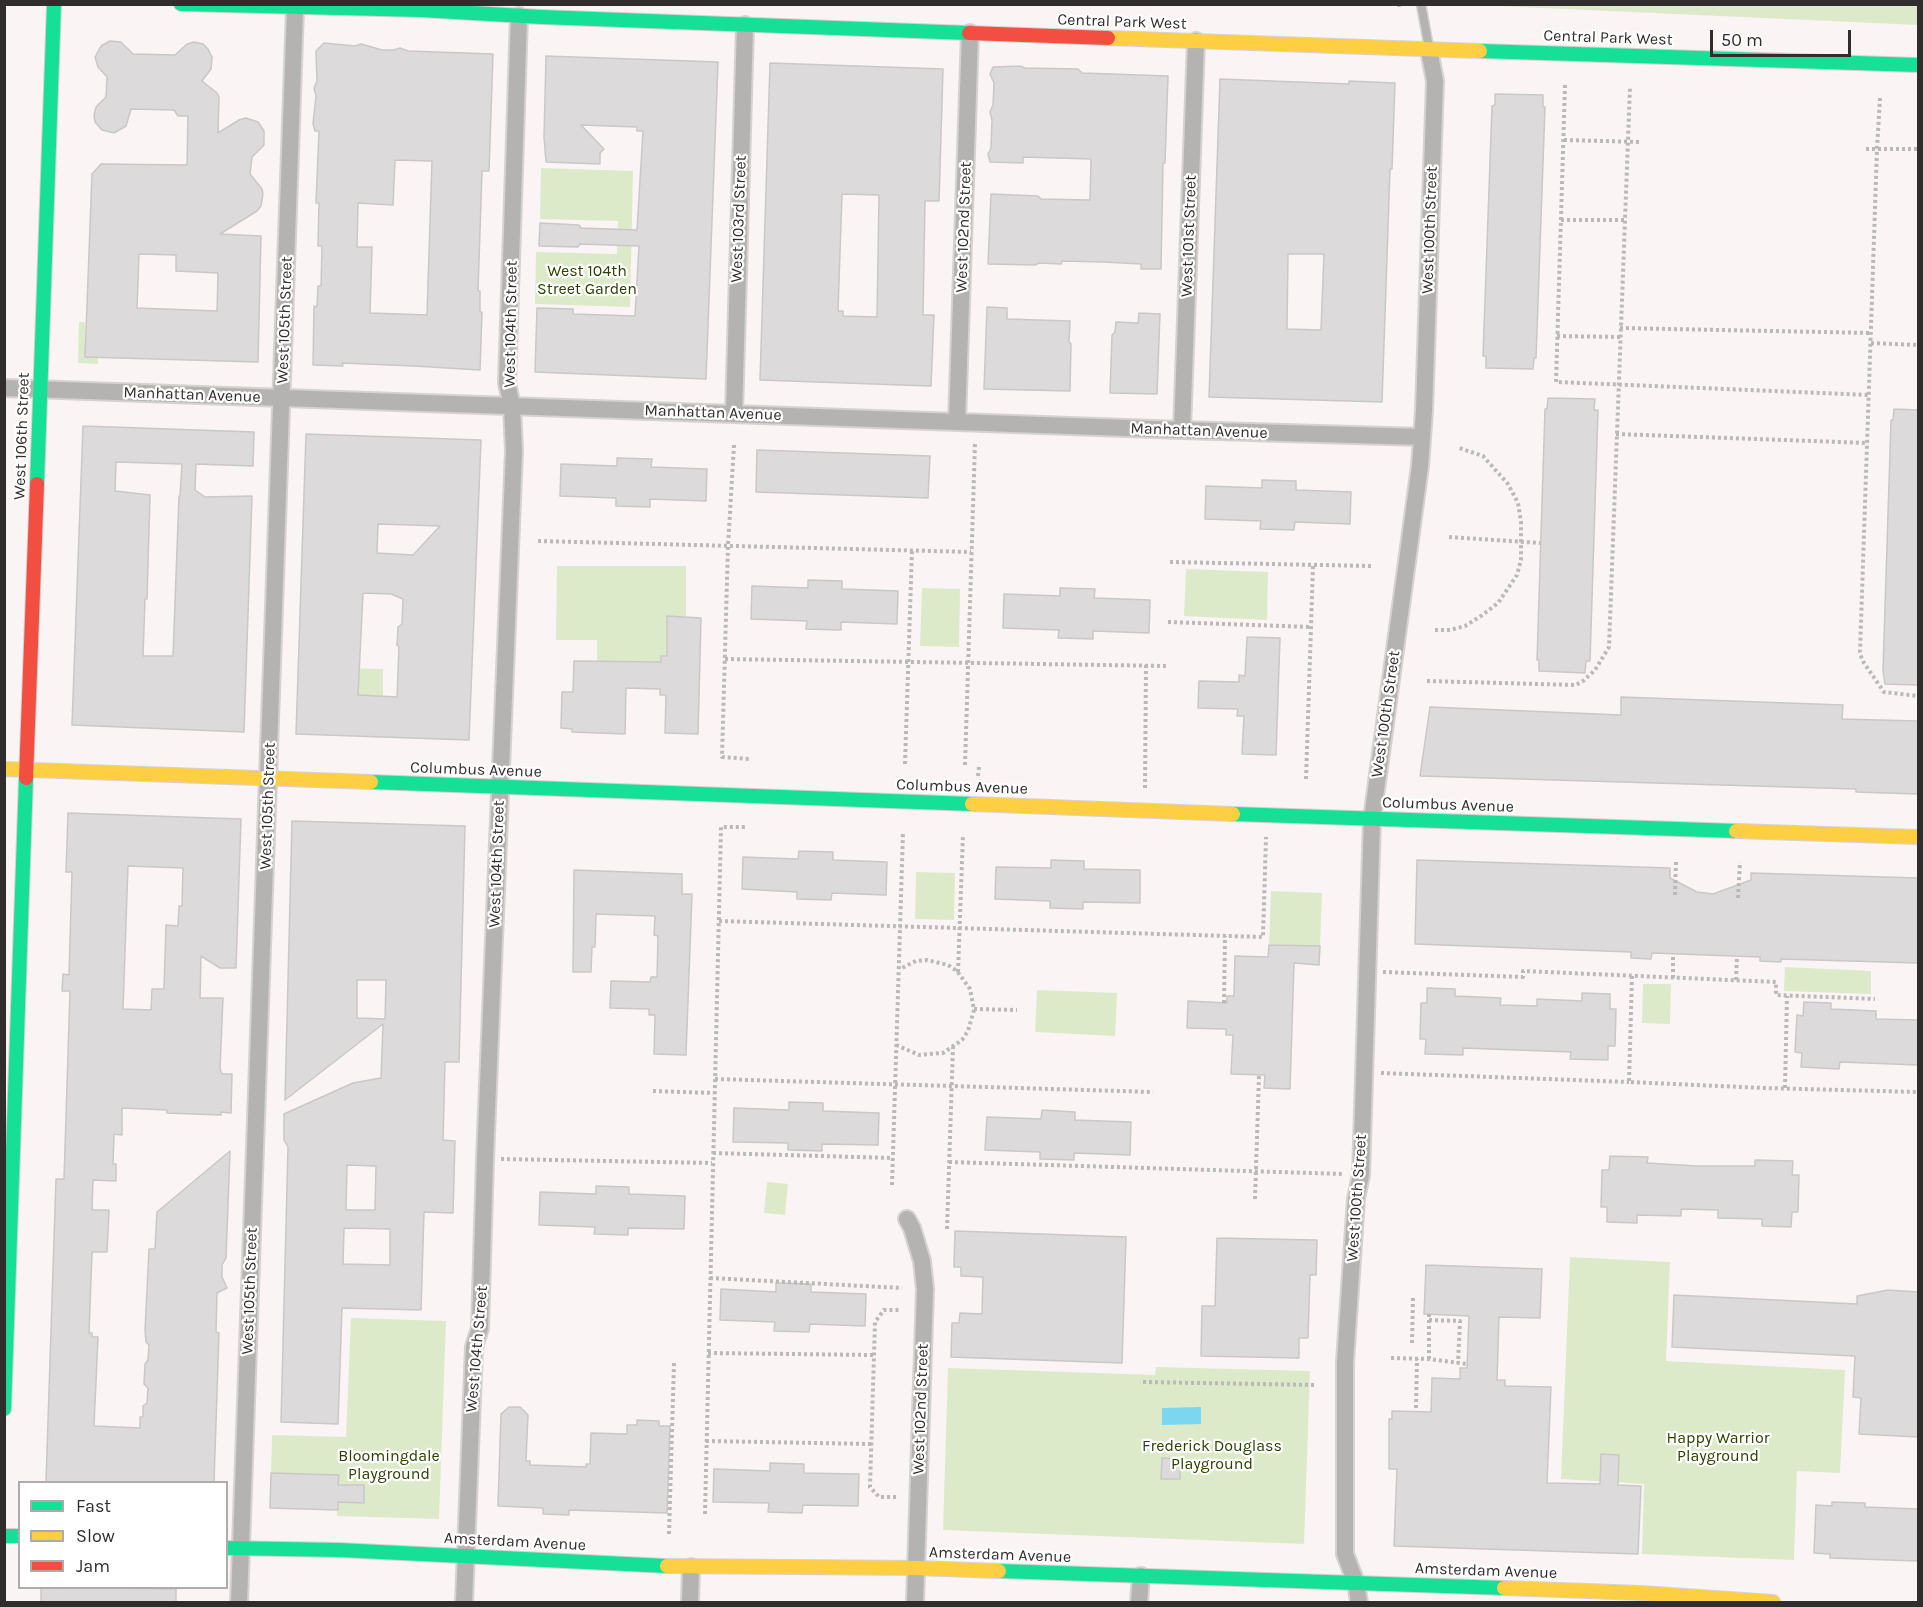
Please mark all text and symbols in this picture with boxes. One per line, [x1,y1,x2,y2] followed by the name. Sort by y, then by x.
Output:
[1057,10,1187,34] street label: Central Park West
[1713,18,1854,56] scale bar
[1543,26,1673,50] street label: Central Park West
[1721,29,1763,51] text: 50 m
[727,155,751,283] street label: West 103rd Street
[952,161,976,293] street label: West 102nd Street
[1418,166,1442,294] street label: West 100th Street
[1177,174,1201,298] street label: West 101st Street
[273,256,297,384] street label: West 105th Street
[500,260,522,388] street label: West 104th Street
[537,261,637,299] park label: West 104th Street Garden
[10,372,34,500] street label: West 106th Street
[123,383,261,407] street label: Manhattan Avenue
[644,401,782,425] street label: Manhattan Avenue
[1130,419,1268,443] street label: Manhattan Avenue
[1368,649,1404,779] street label: West 100th Street
[256,742,280,870] street label: West 105th Street
[410,758,542,782] street label: Columbus Avenue
[896,775,1028,799] street label: Columbus Avenue
[1382,793,1514,817] street label: Columbus Avenue
[485,800,509,928] street label: West 104th Street
[1343,1134,1371,1262] street label: West 100th Street
[238,1227,262,1355] street label: West 105th Street
[462,1285,492,1413] street label: West 104th Street
[909,1343,933,1475] street label: West 102nd Street
[1667,1428,1769,1466] park label: Happy Warrior Playground
[1142,1436,1282,1474] park label: Frederick Douglass Playground
[338,1446,440,1484] park label: Bloomingdale Playground
[18,1481,228,1589] legend
[76,1495,111,1517] text: Fast
[76,1525,115,1547] text: Slow
[443,1529,587,1555] street label: Amsterdam Avenue
[929,1543,1071,1567] street label: Amsterdam Avenue
[76,1555,110,1577] text: Jam
[1415,1559,1557,1583] street label: Amsterdam Avenue

